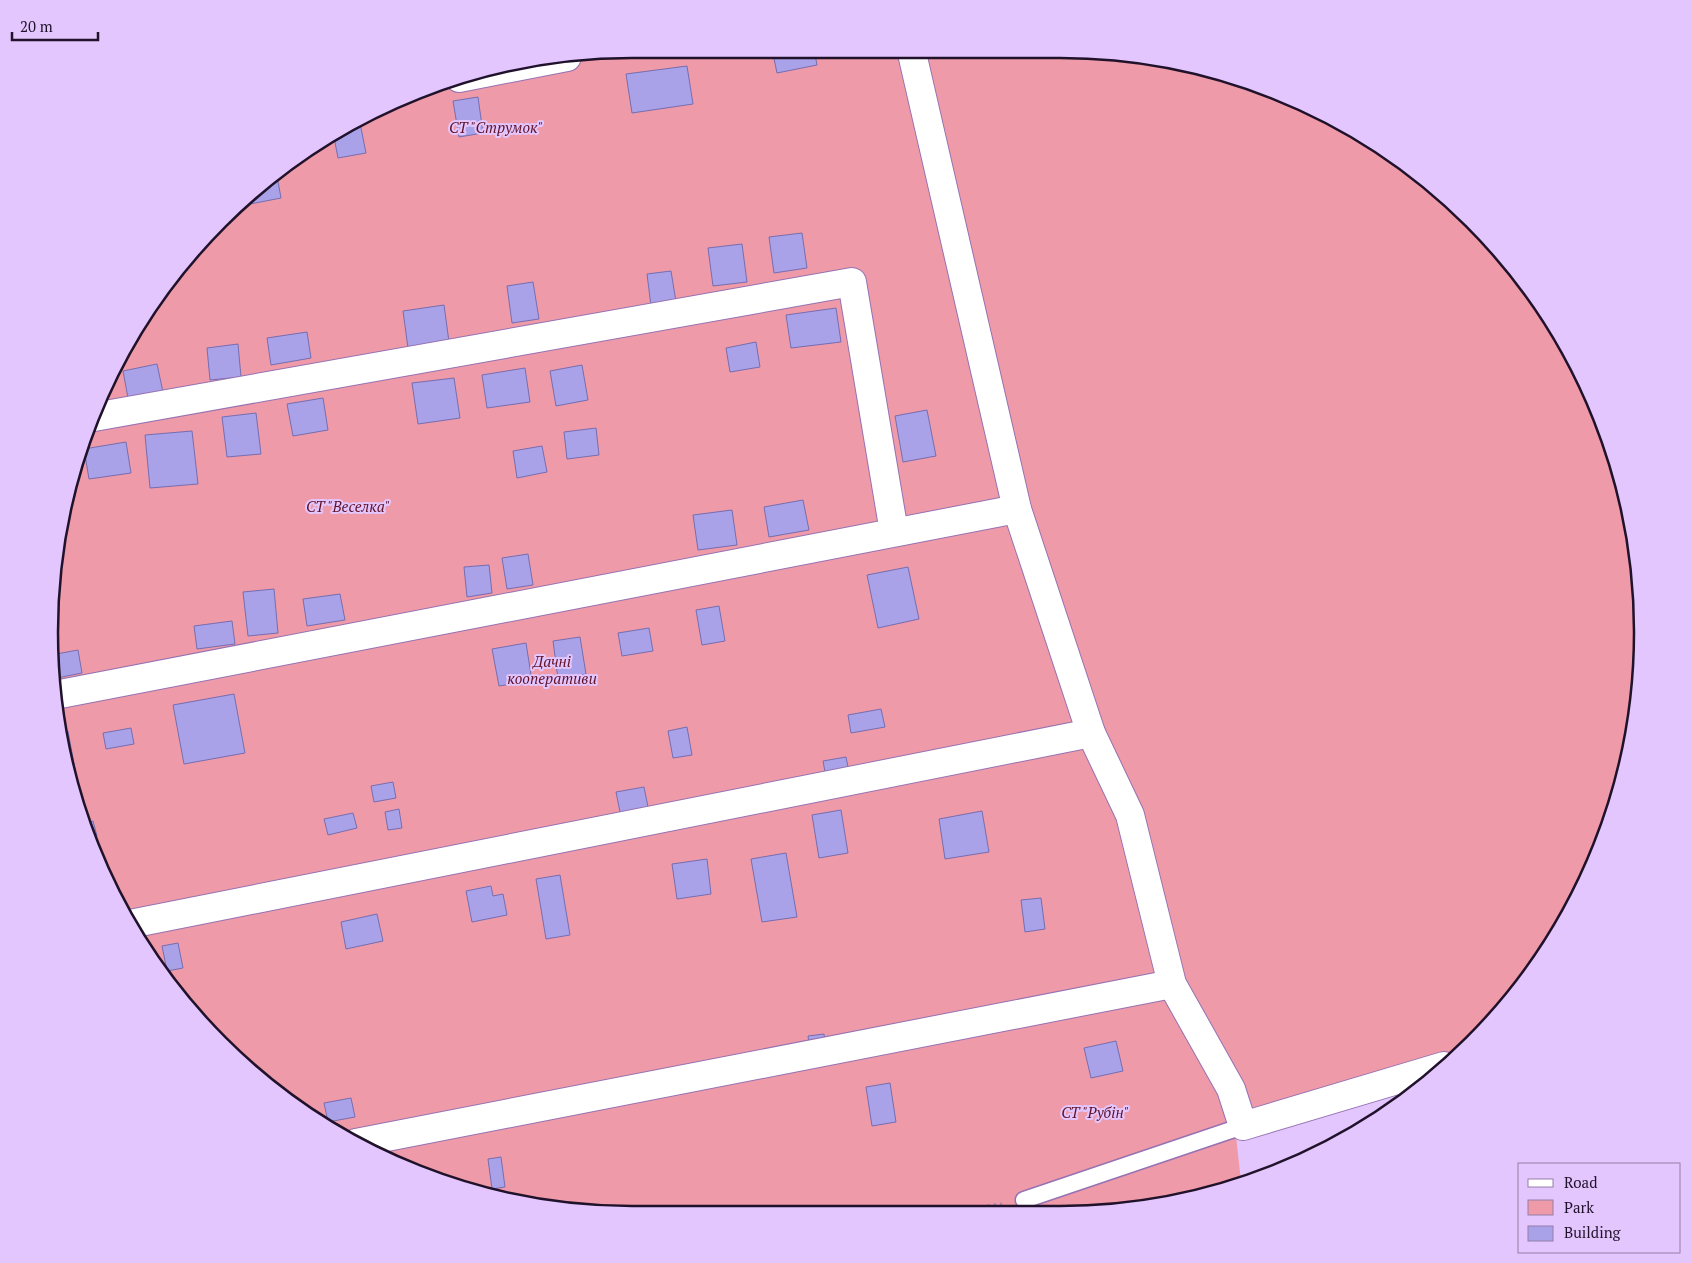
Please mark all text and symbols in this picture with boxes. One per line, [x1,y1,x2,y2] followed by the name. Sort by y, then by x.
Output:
[12,10,99,42] scale bar
[20,16,53,36] text: 20 m
[449,117,543,137] park label: СТ "Струмок"
[306,496,390,516] park label: СТ "Веселка"
[507,651,597,688] park label: Дачні кооперативи
[1061,1102,1129,1122] park label: СТ "Рубін"
[1518,1163,1681,1253] legend
[1564,1172,1597,1192] text: Road
[1564,1197,1594,1217] text: Park
[1564,1222,1622,1242] text: Building

